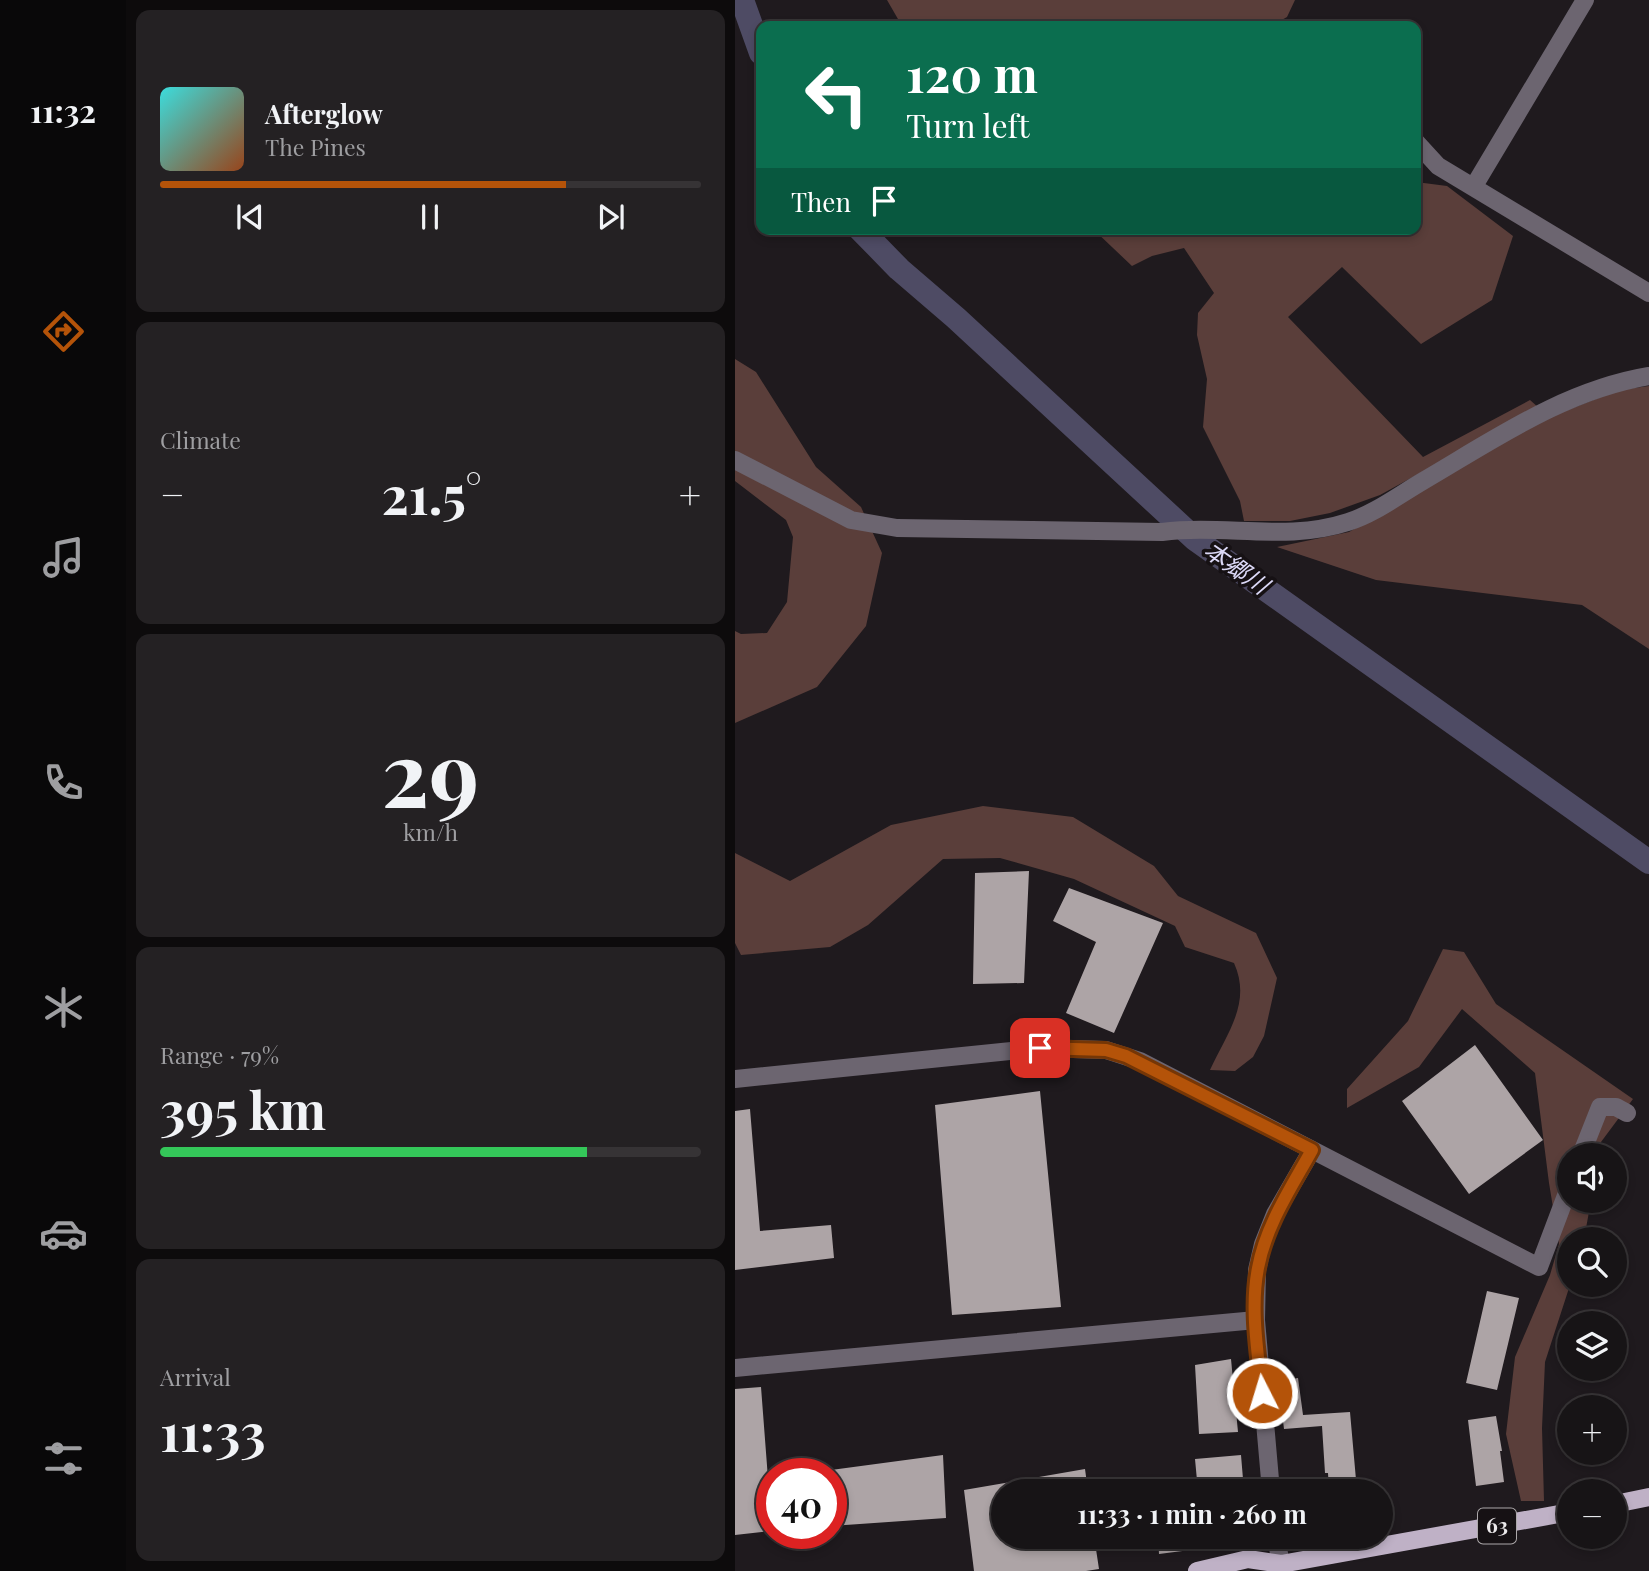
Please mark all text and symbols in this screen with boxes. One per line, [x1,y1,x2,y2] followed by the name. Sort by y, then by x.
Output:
[906,40,1038,105] text: 120 m
[791,49,882,140] icon: left
[30,88,96,131] text: 11:32
[265,96,383,131] text: Afterglow
[906,103,1030,146] text: Turn left
[265,131,366,162] text: The Pines
[865,182,903,220] icon: arrive
[791,184,851,219] text: Then
[231,198,269,236] icon: previous
[411,198,449,236] icon: pause
[592,198,630,236] icon: next
[39,307,88,356] icon: directions
[160,424,241,455] text: Climate
[382,459,482,528] text: 21.5°
[160,468,185,519] text: −
[679,468,701,519] text: +
[39,533,88,582] icon: music
[1198,533,1278,602] water label: 本郷川
[382,710,479,831] text: 29
[39,758,88,807] icon: phone
[403,816,458,847] text: km/h
[39,983,88,1032] icon: climate
[1010,1018,1070,1078] pin
[1021,1029,1059,1067] icon: arrive
[160,1039,279,1070] text: Range · 79%
[160,1074,326,1143] text: 395 km
[1557,1143,1627,1549] map controls
[1557,1143,1627,1213] button: sound
[39,1209,88,1258] icon: car
[1557,1227,1627,1297] button: search
[1557,1311,1627,1381] button: layers
[1225,1356,1299,1430] position arrow
[160,1361,231,1392] text: Arrival
[1557,1395,1627,1465] button: +
[160,1396,266,1465] text: 11:33
[39,1434,88,1483] icon: filters
[756,1458,847,1549] speed limit sign: 40
[1557,1479,1627,1549] button: −
[1077,1496,1307,1531] text: 11:33 · 1 min · 260 m
[1478,1508,1516,1544] road number: 63

